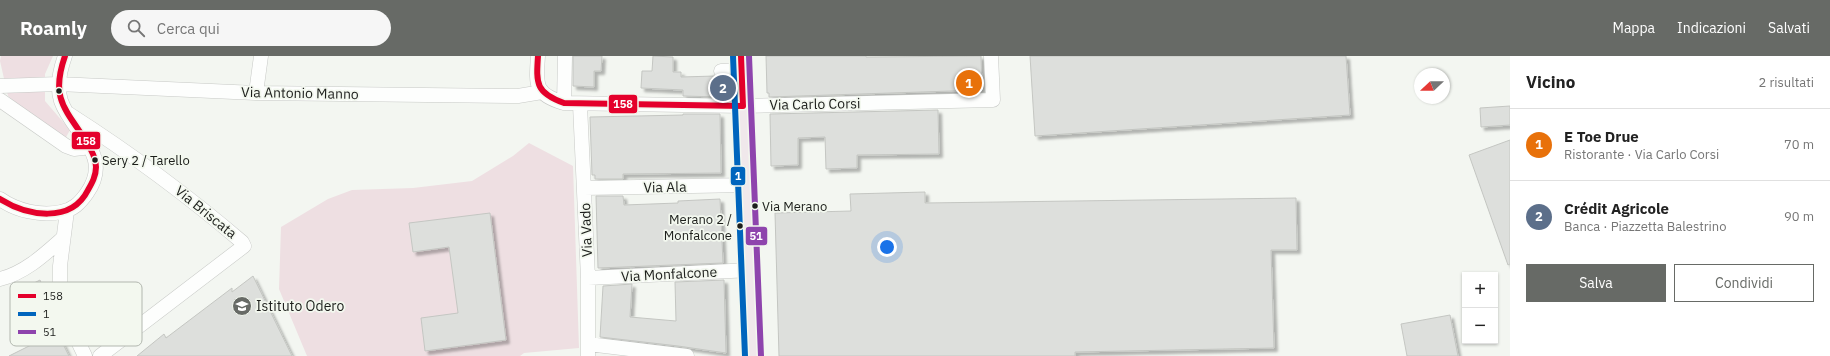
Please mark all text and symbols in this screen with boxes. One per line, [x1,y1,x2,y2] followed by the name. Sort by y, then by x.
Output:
[111,10,391,46] search box
[20,16,87,40] text: Roamly
[125,17,147,39] icon: search
[157,19,220,38] text: Cerca qui
[1613,19,1655,37] text: Mappa
[1677,19,1746,37] text: Indicazioni
[1768,19,1810,37] text: Salvati
[956,68,982,98] pin: 1
[1414,68,1450,104] north arrow
[1526,71,1575,93] text: Vicino
[710,73,736,103] pin: 2
[1759,74,1814,91] text: 2 risultati
[241,83,359,103] street label: Via Antonio Manno
[54,86,64,96] unlabelled marker
[608,94,638,114] line badge: 158
[769,94,861,114] street label: Via Carlo Corsi
[613,97,633,111] text: 158
[1564,127,1639,146] text: E Toe Drue
[71,131,101,150] line badge: 158
[76,134,96,148] text: 158
[1535,136,1543,153] text: 1
[1784,136,1814,153] text: 70 m
[1564,146,1719,163] text: Ristorante · Via Carlo Corsi
[102,152,190,169] place label: Sery 2 / Tarello
[90,155,100,165] marker: Sery 2 / Tarello
[730,166,746,186] line badge: 1
[735,169,742,183] text: 1
[643,178,687,196] street label: Via Ala
[171,182,241,243] street label: Via Briscata
[762,198,827,215] place label: Via Merano
[1564,199,1669,218] text: Crédit Agricole
[750,201,760,211] marker: Via Merano
[576,202,596,257] street label: Via Vado
[1535,208,1543,225] text: 2
[1784,208,1814,225] text: 90 m
[664,211,732,244] place label: Merano 2 / Monfalcone
[1564,218,1726,235] text: Banca · Piazzetta Balestrino
[735,221,745,231] marker: Merano 2 / Monfalcone
[745,226,768,246] line badge: 51
[749,229,763,243] text: 51
[877,237,897,257] your location
[620,262,718,286] street label: Via Monfalcone
[1526,264,1666,302] button: Salva
[1674,264,1814,302] button: Condividi
[1462,272,1498,344] map controls
[1462,272,1498,308] button: +
[10,282,142,346] legend
[43,289,63,303] text: 158
[231,295,253,317] school or university icon: Istituto Odero
[256,297,344,315] place label: Istituto Odero
[43,307,50,321] text: 1
[1462,308,1498,344] button: −
[43,325,57,339] text: 51

